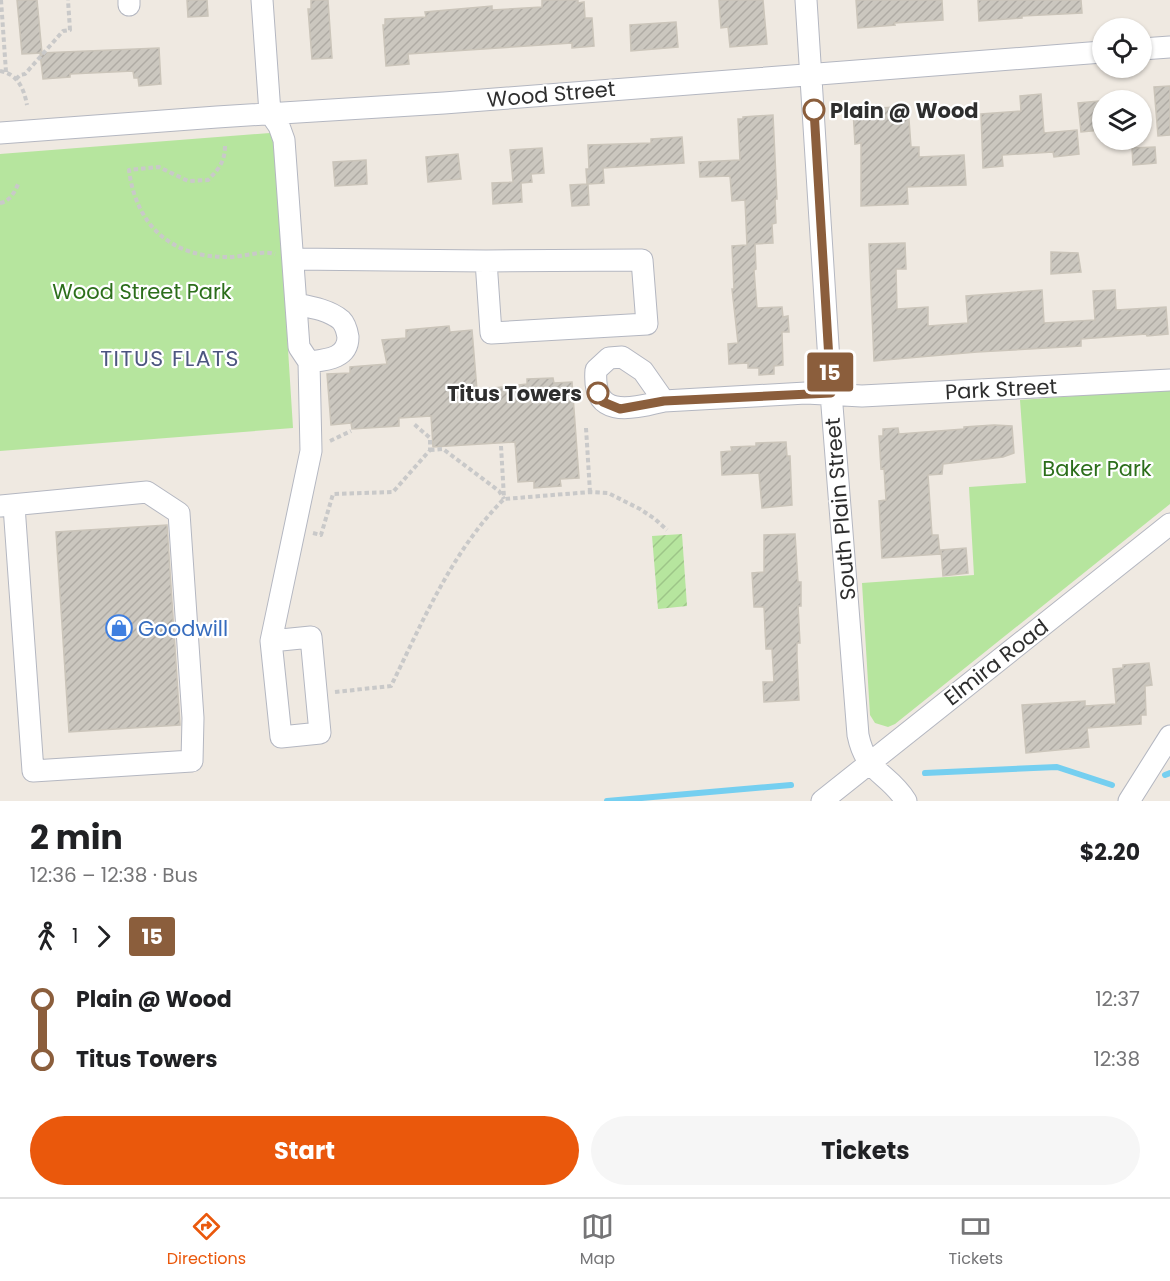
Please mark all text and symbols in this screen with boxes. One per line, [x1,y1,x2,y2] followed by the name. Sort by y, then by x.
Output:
[1092,18,1152,150] map controls
[1092,18,1152,78] button: locate
[486,74,616,114] street label: Wood Street
[1092,90,1152,150] button: layers
[830,96,979,125] place label: Plain @ Wood
[803,99,825,121] marker: Plain @ Wood
[52,277,232,306] park label: Wood Street Park
[100,343,240,374] district label: TITUS FLATS
[803,352,857,392] line badge: 15
[819,358,841,387] text: 15
[944,372,1058,406] street label: Park Street
[447,379,582,408] place label: Titus Towers
[587,382,609,404] marker: Titus Towers
[818,417,862,601] street label: South Plain Street
[1042,454,1152,483] park label: Baker Park
[938,612,1054,712] street label: Elmira Road
[104,613,134,643] shop icon: Goodwill
[138,614,228,643] place label: Goodwill
[30,814,123,861] text: 2 min
[1080,837,1140,868] text: $2.20
[30,861,198,889] text: 12:36 – 12:38 · Bus
[30,920,63,953] icon: walk
[87,920,120,953] icon: forward
[72,922,78,950] text: 1
[141,922,163,951] text: 15
[76,984,232,1015] text: Plain @ Wood
[1095,985,1140,1013] text: 12:37
[76,1044,218,1075] text: Titus Towers
[1093,1045,1140,1073] text: 12:38
[30,1116,579,1185] button: Start
[591,1116,1140,1185] button: Tickets
[167,1210,246,1271] tab: Directions
[580,1210,615,1271] tab: Map
[949,1210,1003,1271] tab: Tickets

